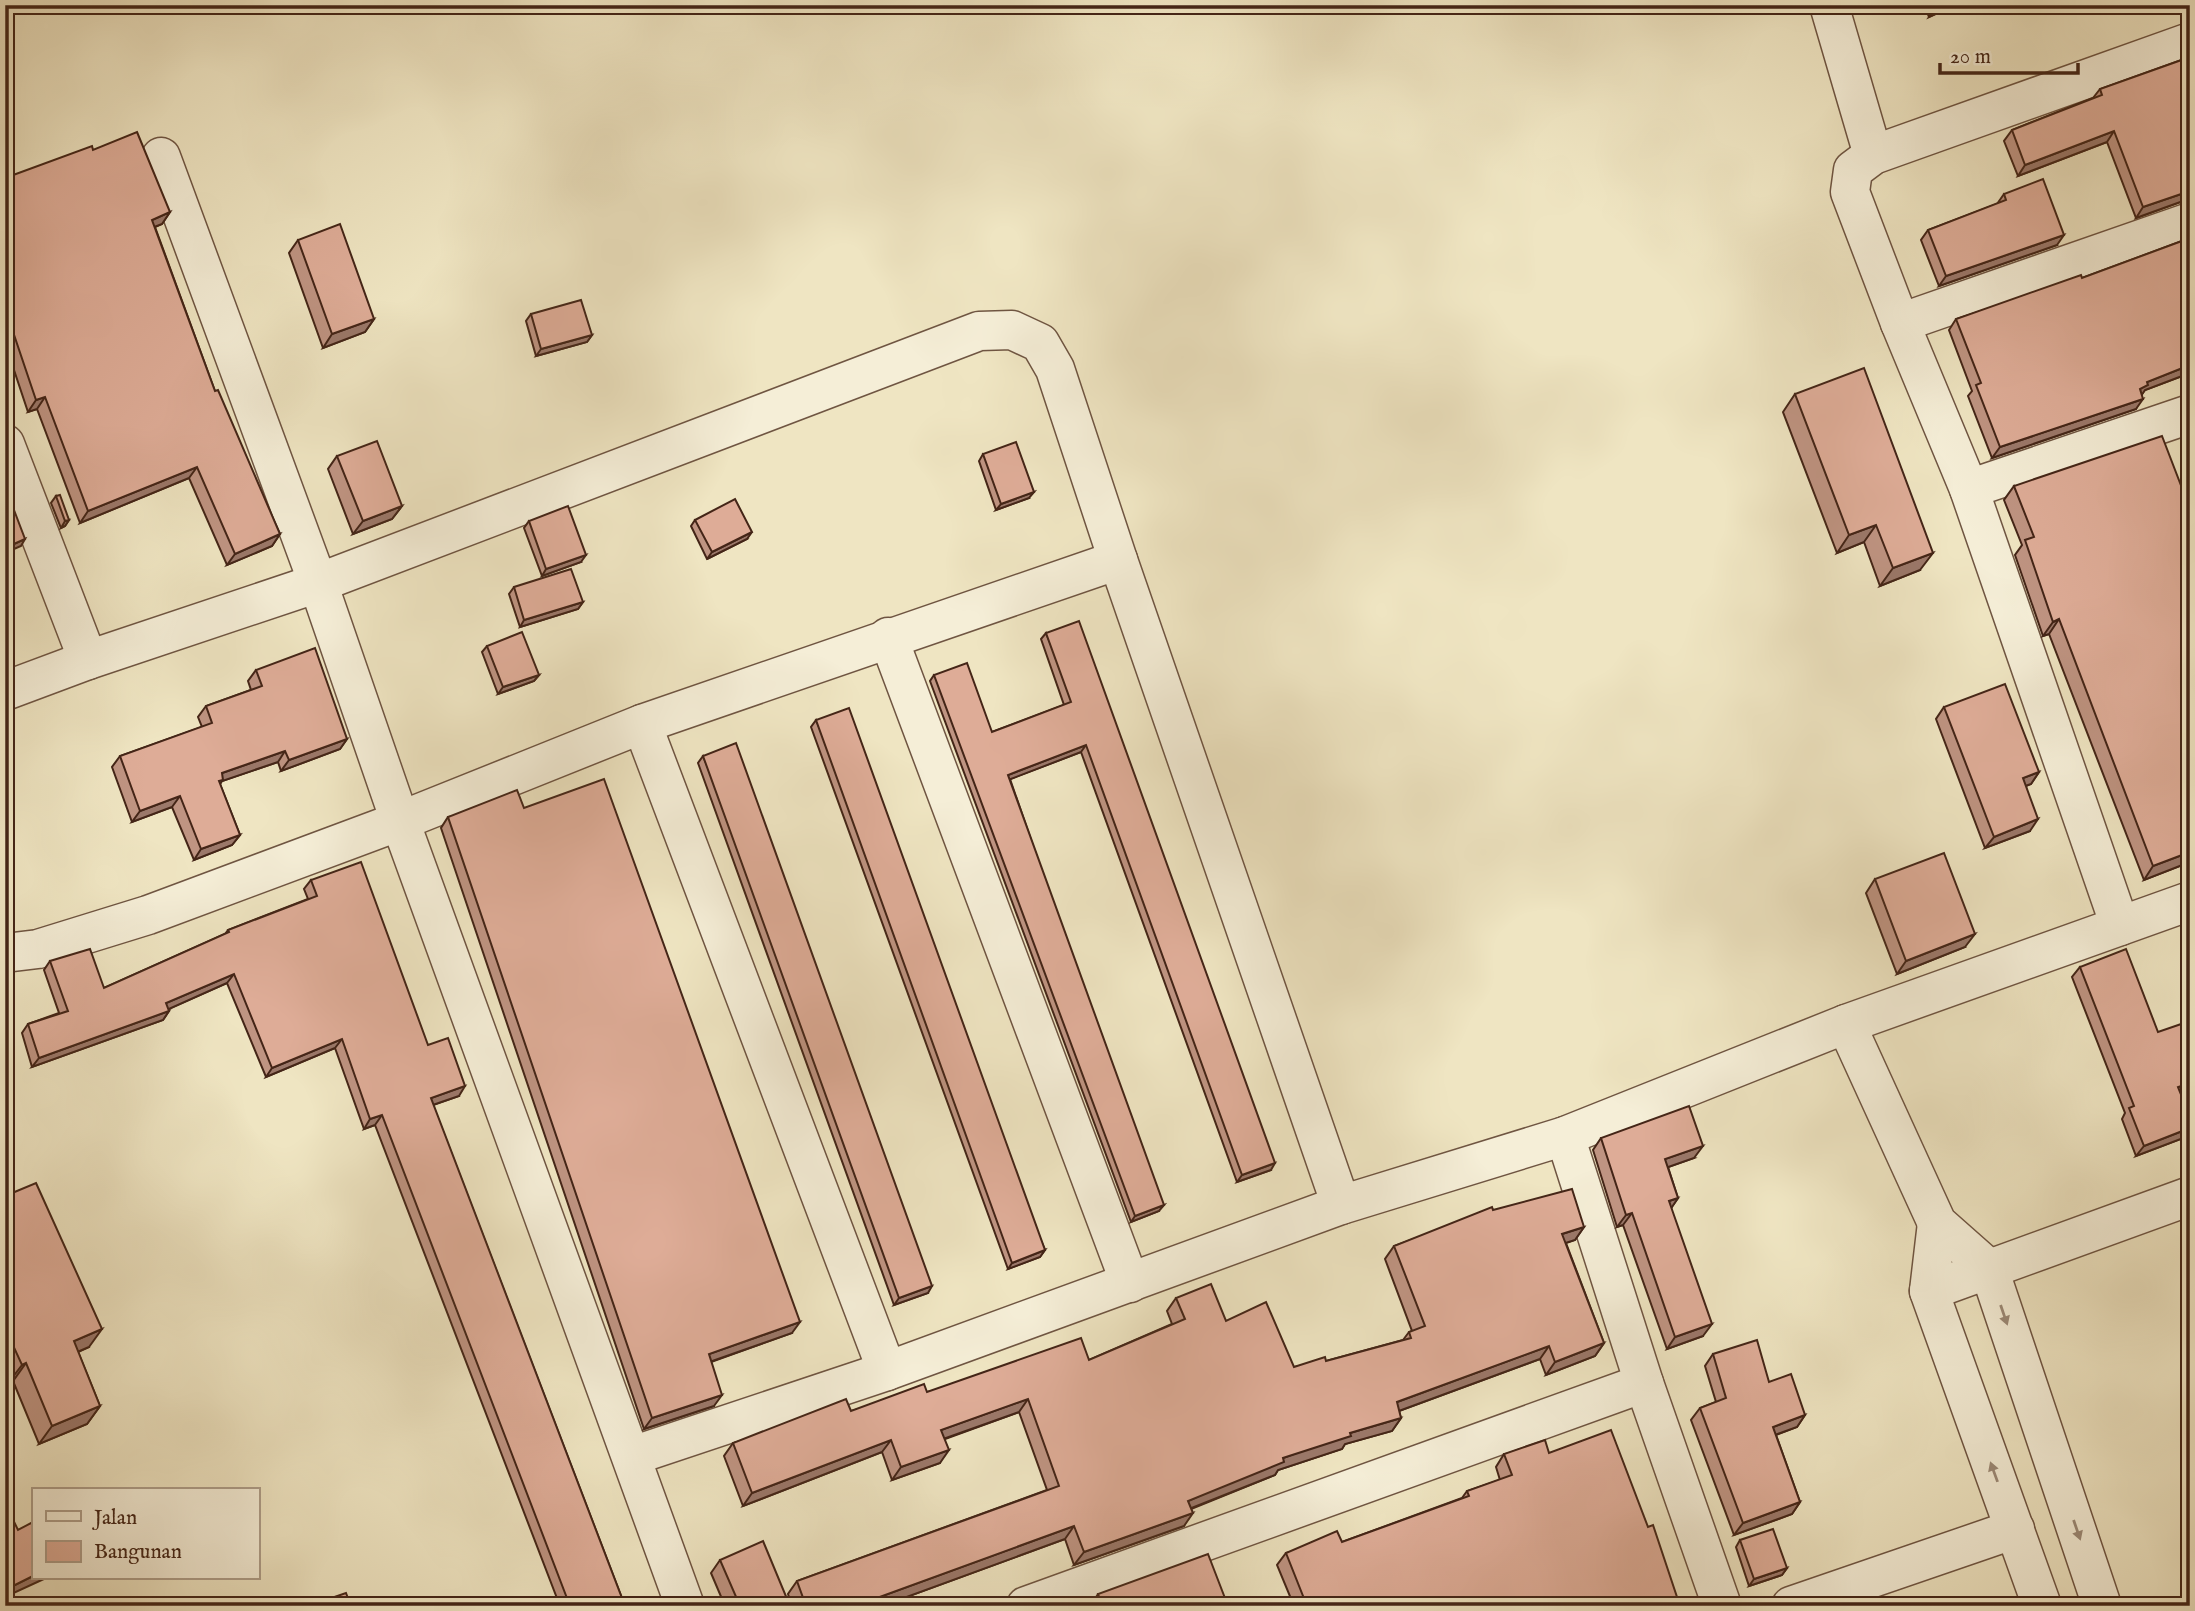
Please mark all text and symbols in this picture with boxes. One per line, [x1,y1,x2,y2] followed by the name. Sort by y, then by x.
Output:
[1940,32,2078,76] scale bar
[1950,44,1991,71] text: 20 m
[1999,1304,2010,1325] one-way arrow
[1989,1462,2000,1483] one-way arrow
[32,1488,259,1580] legend
[92,1505,137,1532] text: Jalan
[2072,1520,2083,1541] one-way arrow
[94,1539,182,1566] text: Bangunan

